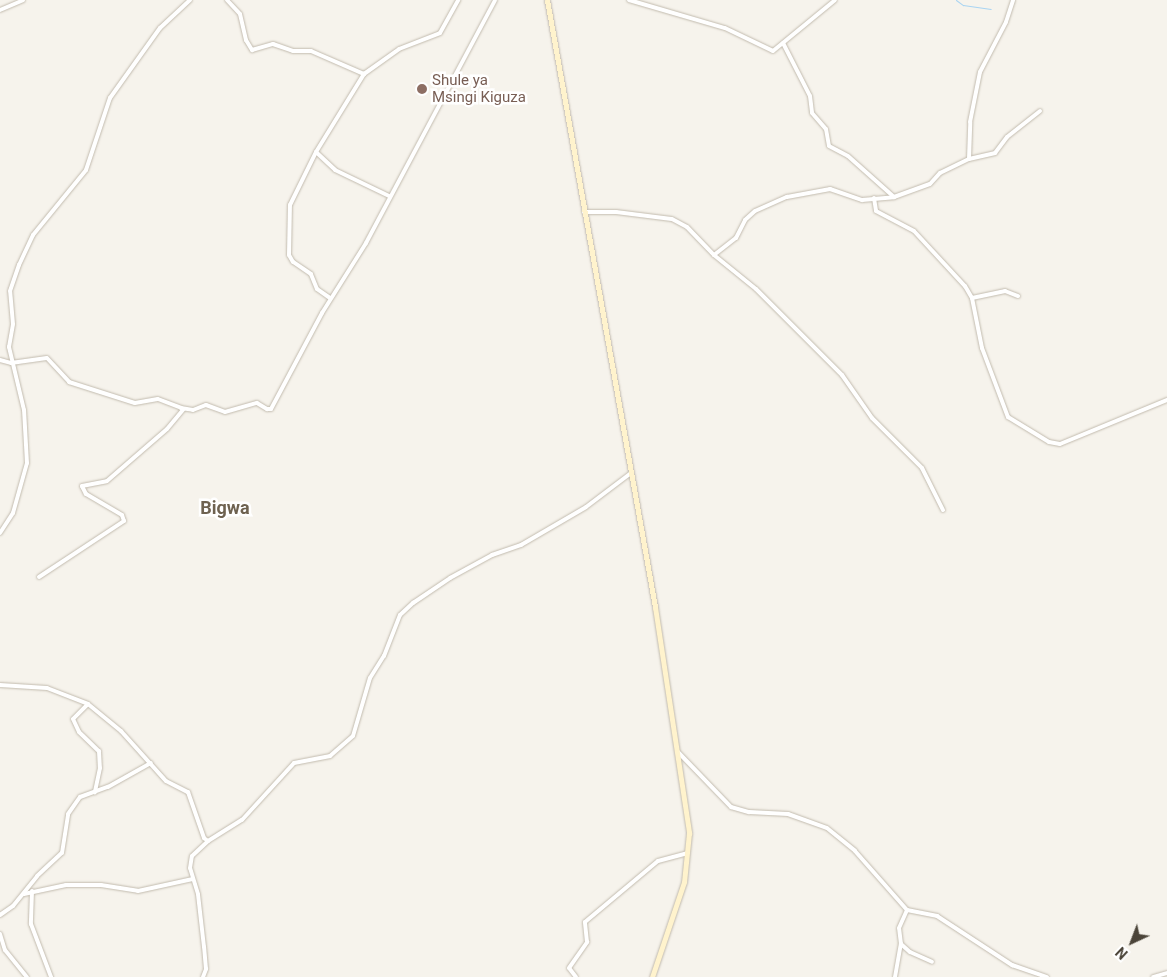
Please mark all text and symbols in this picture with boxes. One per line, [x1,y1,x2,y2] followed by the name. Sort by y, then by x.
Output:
[432,71,526,106] place label: Shule ya Msingi Kiguza
[416,83,428,95] marker: Shule ya Msingi Kiguza
[200,497,250,519] district label: Bigwa
[1107,917,1157,967] north arrow
[1113,944,1131,962] text: N

